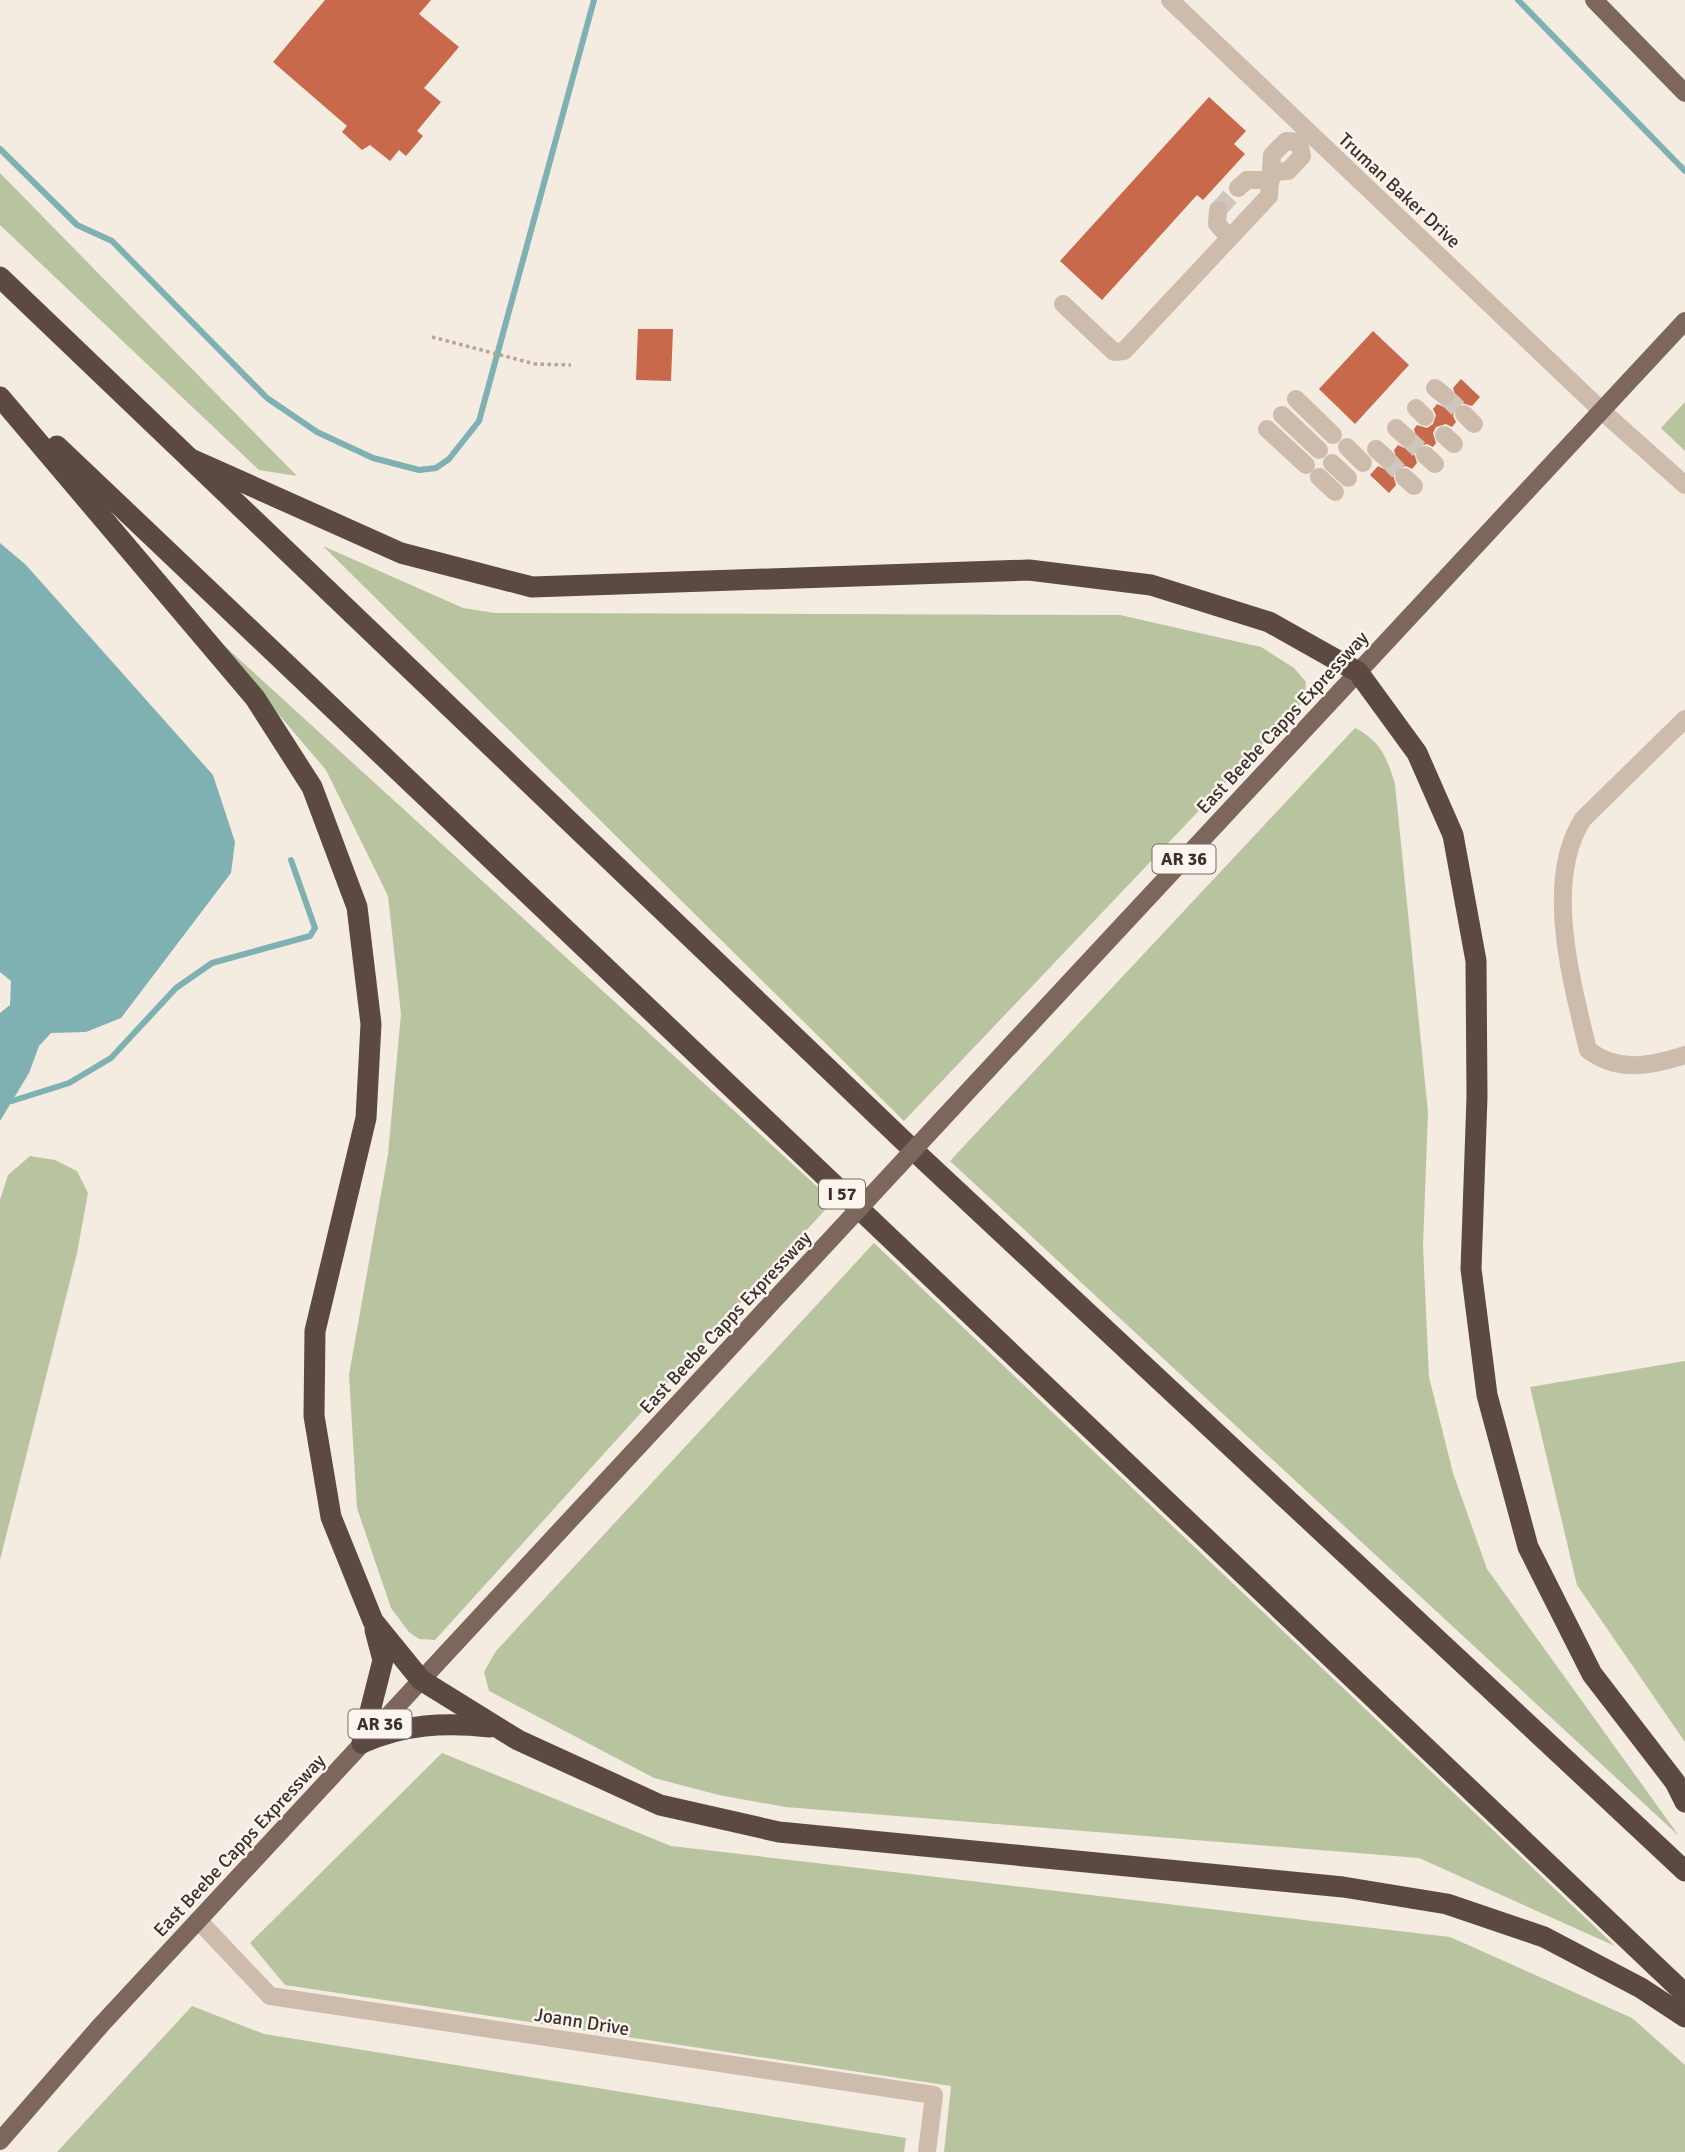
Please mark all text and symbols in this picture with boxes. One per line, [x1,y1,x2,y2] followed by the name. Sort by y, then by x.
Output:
[1333,128,1465,254] street label: Truman Baker Drive
[1192,626,1374,819] street label: East Beebe Capps Expressway
[1152,844,1216,874] road number: AR 36
[819,1180,865,1209] road number: I 57
[635,1226,817,1419] street label: East Beebe Capps Expressway
[348,1709,412,1738] road number: AR 36
[149,1749,331,1942] street label: East Beebe Capps Expressway
[533,2003,631,2041] street label: Joann Drive

